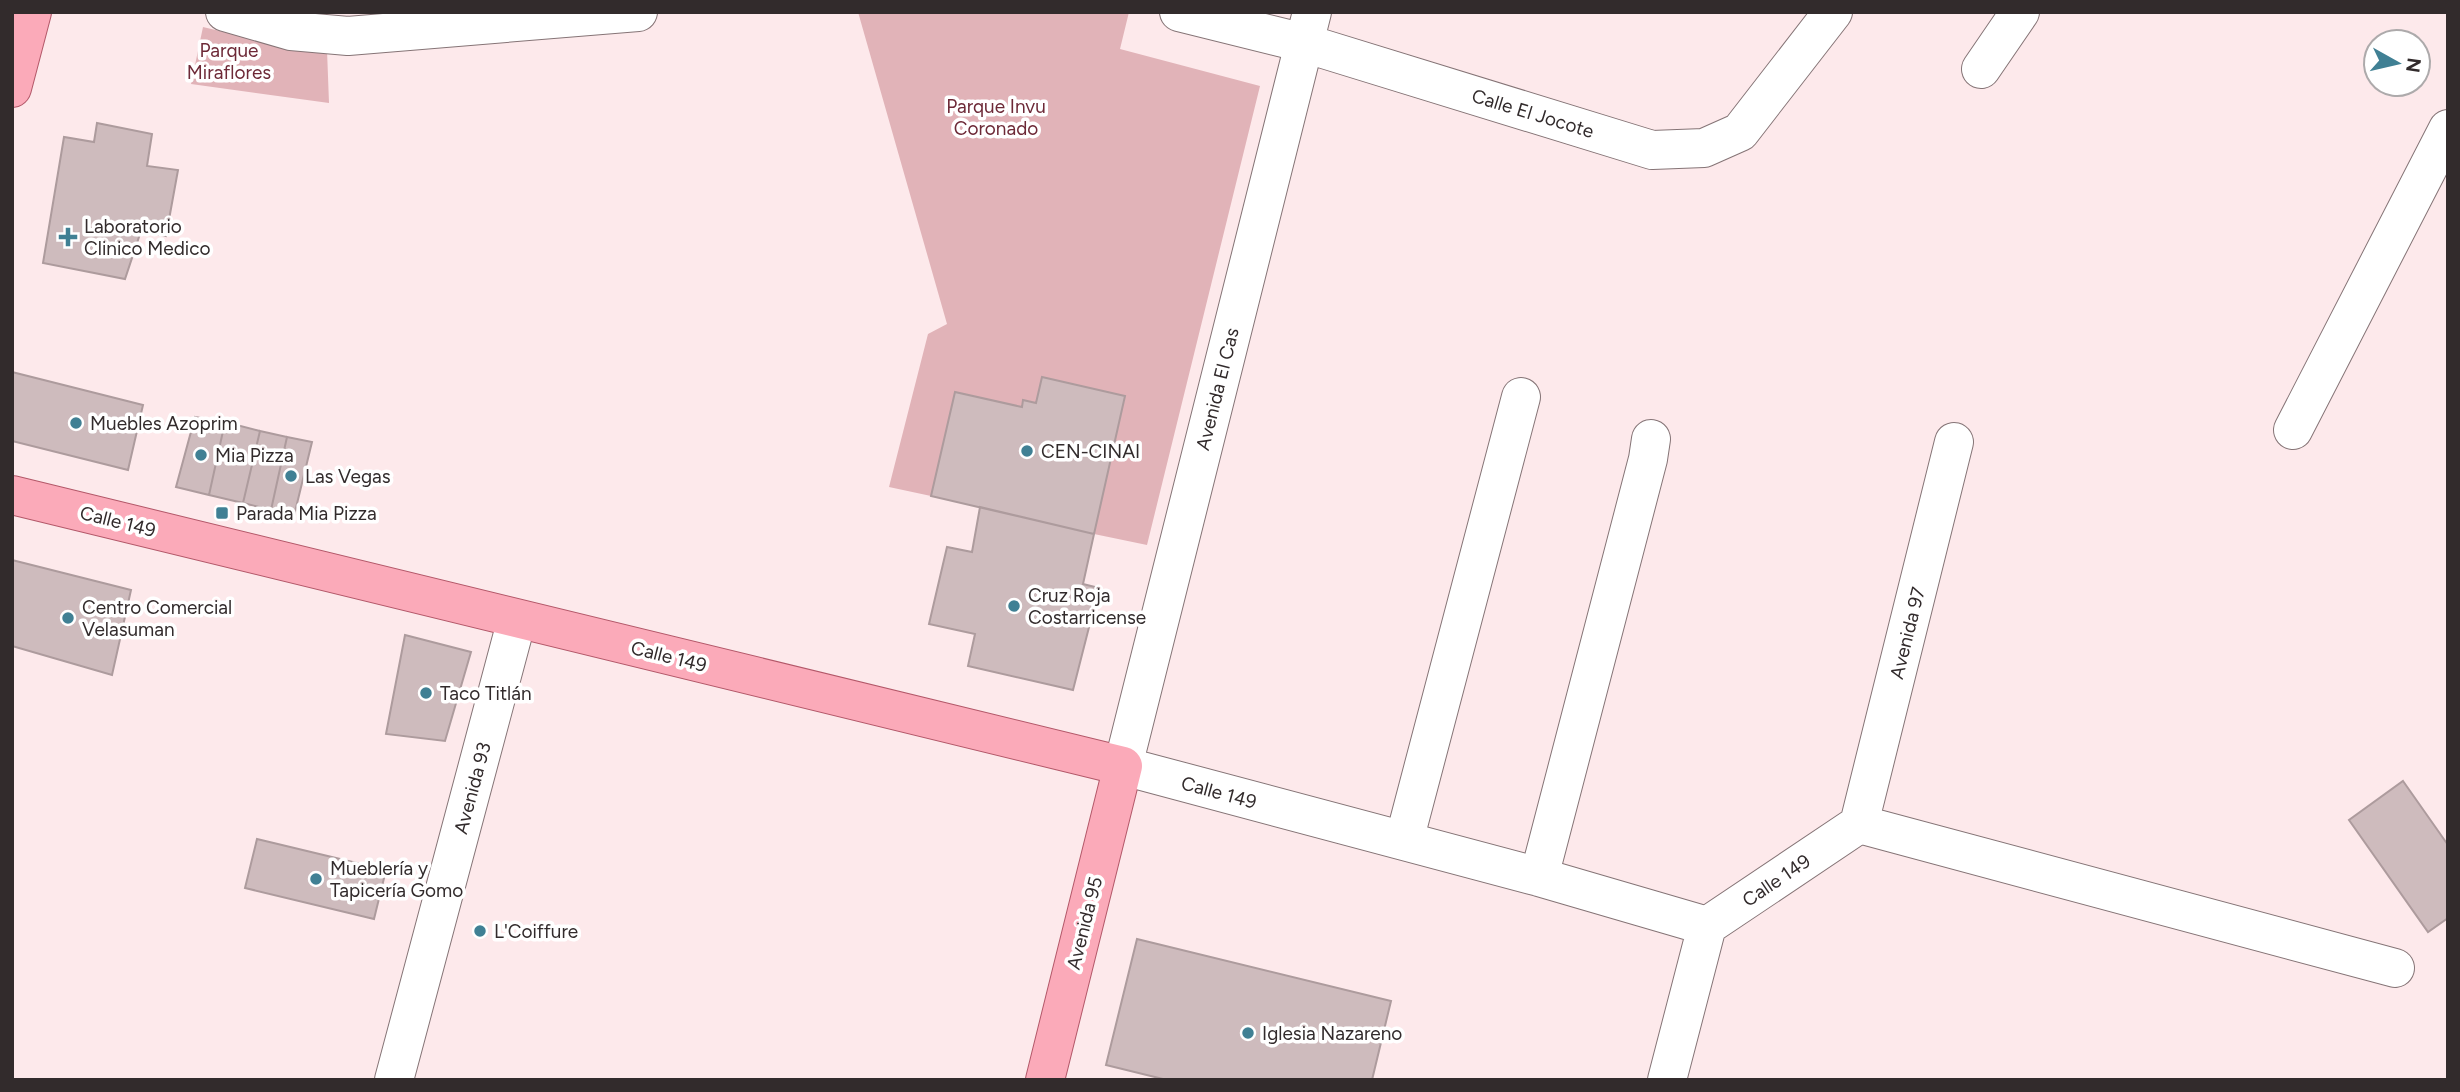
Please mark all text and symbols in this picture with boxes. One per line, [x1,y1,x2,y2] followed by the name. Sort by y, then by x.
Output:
[2362,28,2432,98] north arrow
[187,39,271,84] park label: Parque Miraflores
[2401,56,2426,74] text: N
[1469,84,1597,143] street label: Calle El Jocote
[946,95,1046,140] park label: Parque Invu Coronado
[84,215,211,260] place label: Laboratorio Clinico Medico
[58,227,78,247] marker: Laboratorio Clinico Medico
[1191,325,1244,453] street label: Avenida El Cas
[90,412,238,435] place label: Muebles Azoprim
[68,415,84,431] marker: Muebles Azoprim
[1041,440,1140,463] place label: CEN-CINAI
[1019,443,1035,459] marker: CEN-CINAI
[215,444,294,467] place label: Mia Pizza
[193,447,209,463] marker: Mia Pizza
[305,465,391,488] place label: Las Vegas
[283,468,299,484] marker: Las Vegas
[78,501,158,542] street label: Calle 149
[236,502,377,525] place label: Parada Mia Pizza
[214,505,230,521] marker: Parada Mia Pizza
[1028,584,1146,629] place label: Cruz Roja Costarricense
[1885,585,1930,682] street label: Avenida 97
[82,596,232,641] place label: Centro Comercial Velasuman
[1006,598,1022,614] marker: Cruz Roja Costarricense
[60,610,76,626] marker: Centro Comercial Velasuman
[629,636,709,677] street label: Calle 149
[440,682,532,705] place label: Taco Titlán
[418,685,434,701] marker: Taco Titlán
[449,740,496,837] street label: Avenida 93
[1179,771,1259,814] street label: Calle 149
[1738,849,1815,912] street label: Calle 149
[330,857,463,902] place label: Mueblería y Tapicería Gomo
[308,871,324,887] marker: Mueblería y Tapicería Gomo
[1062,874,1107,972] street label: Avenida 95
[494,920,578,943] place label: L'Coiffure
[472,923,488,939] marker: L'Coiffure
[1262,1022,1402,1045] place label: Iglesia Nazareno
[1240,1025,1256,1041] marker: Iglesia Nazareno

